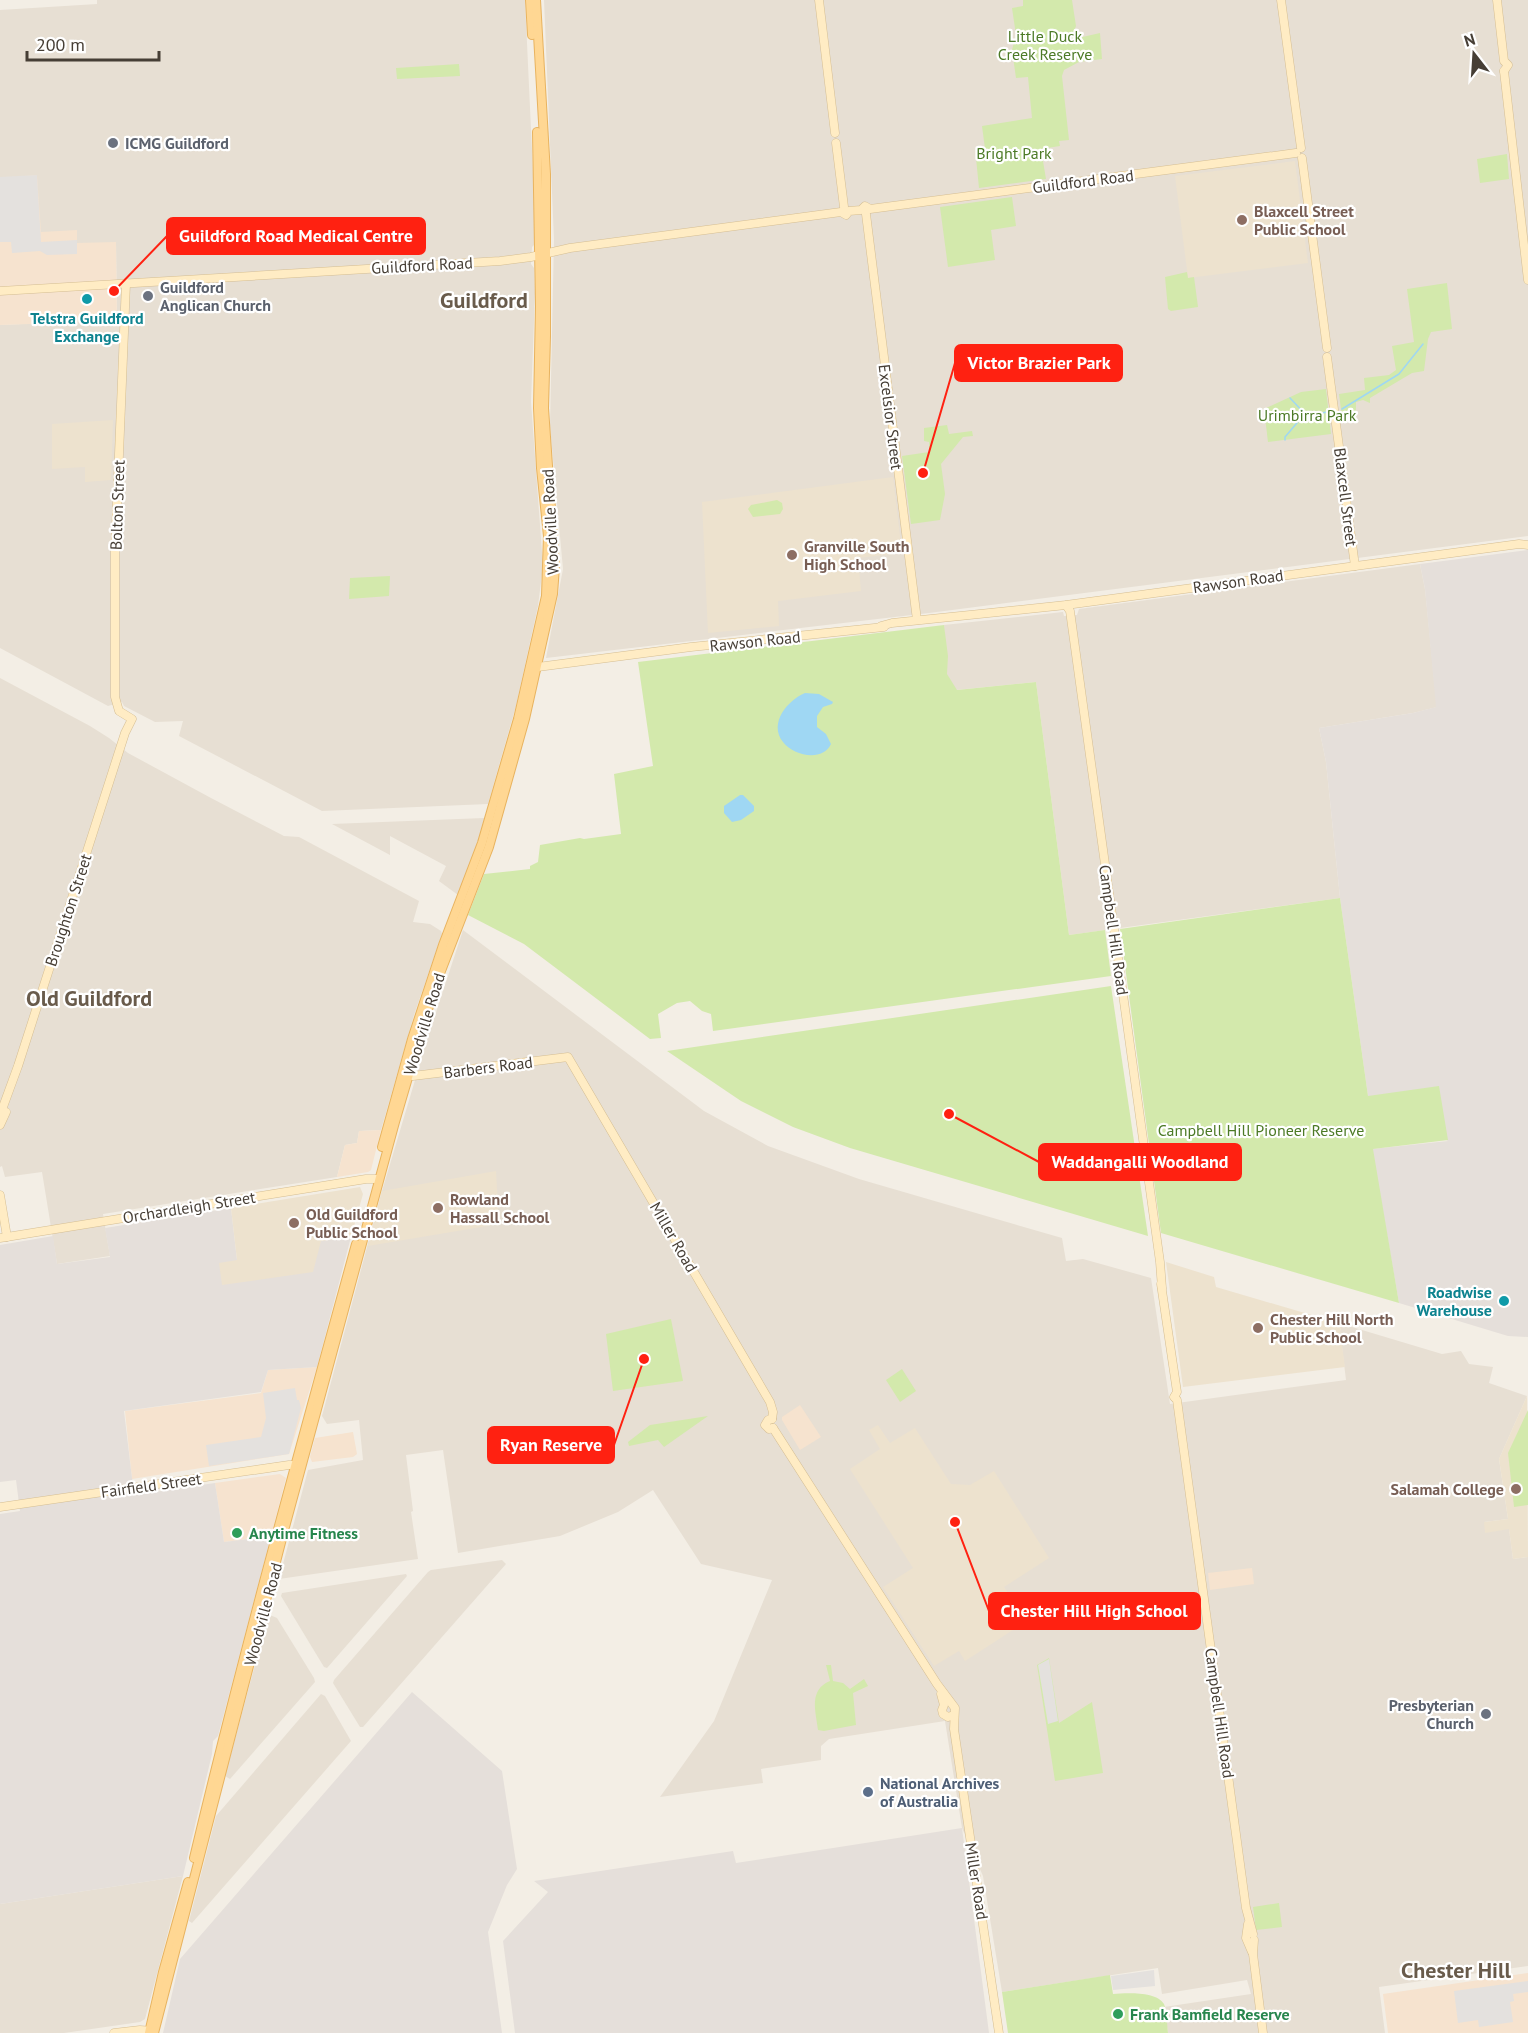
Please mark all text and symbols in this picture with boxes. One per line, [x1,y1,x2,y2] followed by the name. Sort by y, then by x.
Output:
[27,24,159,62] scale bar
[1444,24,1504,84] north arrow
[998,26,1092,64] park label: Little Duck Creek Reserve
[1462,29,1478,51] text: N
[36,33,85,56] text: 200 m
[125,133,229,153] place label: ICMG Guildford
[106,136,120,150] marker: ICMG Guildford
[976,143,1052,163] park label: Bright Park
[1031,165,1135,197] street label: Guildford Road
[1254,201,1354,239] place label: Blaxcell Street Public School
[1235,213,1249,227] marker: Blaxcell Street Public School
[167,218,425,254] callout: Guildford Road Medical Centre
[179,224,413,247] text: Guildford Road Medical Centre
[371,252,473,278] street label: Guildford Road
[160,277,271,315] place label: Guildford Anglican Church
[440,286,528,314] district label: Guildford
[141,289,155,303] marker: Guildford Anglican Church
[80,292,94,306] marker: Telstra Guildford Exchange
[30,308,144,346] place label: Telstra Guildford Exchange
[955,345,1122,381] callout: Victor Brazier Park
[966,351,1111,374] text: Victor Brazier Park
[875,363,907,472] street label: Excelsior Street
[1258,405,1357,425] park label: Urimbirra Park
[1330,447,1362,548] street label: Blaxcell Street
[105,459,129,550] street label: Bolton Street
[537,469,563,575] street label: Woodville Road
[804,536,910,574] place label: Granville South High School
[785,548,799,562] marker: Granville South High School
[1191,565,1285,597] street label: Rawson Road
[709,626,801,656] street label: Rawson Road
[40,851,96,969] street label: Broughton Street
[1095,864,1133,996] street label: Campbell Hill Road
[399,970,449,1078] street label: Woodville Road
[26,984,152,1012] district label: Old Guildford
[442,1052,534,1082] street label: Barbers Road
[1158,1120,1364,1140] park label: Campbell Hill Pioneer Reserve
[1039,1144,1241,1180] callout: Waddangalli Woodland
[1051,1150,1229,1173] text: Waddangalli Woodland
[121,1187,257,1227] street label: Orchardleigh Street
[450,1189,550,1227] place label: Rowland Hassall School
[646,1198,702,1276] street label: Miller Road
[431,1201,445,1215] marker: Rowland Hassall School
[306,1204,398,1242] place label: Old Guildford Public School
[287,1216,301,1230] marker: Old Guildford Public School
[1416,1282,1492,1320] place label: Roadwise Warehouse
[1497,1294,1511,1308] marker: Roadwise Warehouse
[1270,1309,1394,1347] place label: Chester Hill North Public School
[1251,1321,1265,1335] marker: Chester Hill North Public School
[488,1427,614,1463] callout: Ryan Reserve
[500,1433,602,1456] text: Ryan Reserve
[100,1468,203,1502] street label: Fairfield Street
[1390,1479,1504,1499] place label: Salamah College
[1509,1482,1523,1496] marker: Salamah College
[249,1523,358,1543] place label: Anytime Fitness
[230,1526,244,1540] marker: Anytime Fitness
[240,1560,286,1668] street label: Woodville Road
[989,1593,1200,1629] callout: Chester Hill High School
[1001,1599,1188,1622] text: Chester Hill High School
[1201,1647,1239,1779] street label: Campbell Hill Road
[1389,1695,1474,1733] place label: Presbyterian Church
[1479,1707,1493,1721] marker: Presbyterian Church
[880,1773,1000,1811] place label: National Archives of Australia
[861,1785,875,1799] marker: National Archives of Australia
[961,1841,993,1921] street label: Miller Road
[1401,1956,1512,1984] district label: Chester Hill
[1130,2004,1290,2024] place label: Frank Bamfield Reserve
[1111,2007,1125,2021] marker: Frank Bamfield Reserve

